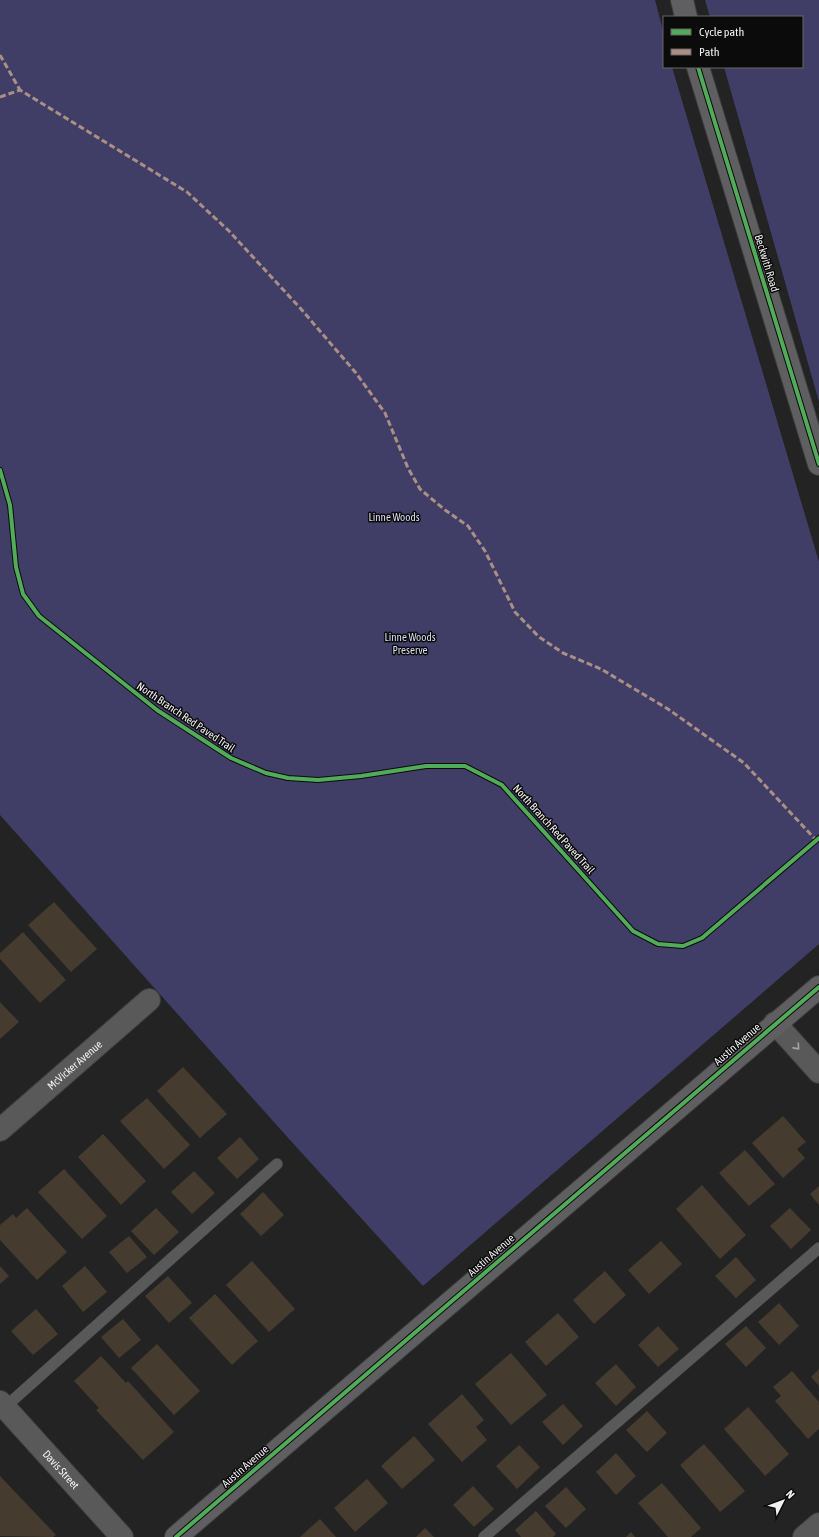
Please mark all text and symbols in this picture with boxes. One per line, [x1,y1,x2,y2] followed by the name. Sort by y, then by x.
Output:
[663,16,803,68] legend
[699,25,744,39] text: Cycle path
[699,45,720,59] text: Path
[753,233,781,293] street label: Beckwith Road
[368,511,420,523] park label: Linne Woods
[384,631,436,656] park label: Linne Woods Preserve
[135,680,237,754] street label: North Branch Red Paved Trail
[511,782,597,876] street label: North Branch Red Paved Trail
[711,1021,763,1067] street label: Austin Avenue
[45,1038,104,1092] street label: McVicker Avenue
[792,1043,799,1050] one-way arrow
[465,1232,517,1278] street label: Austin Avenue
[219,1443,271,1489] street label: Austin Avenue
[40,1448,82,1491] street label: Davis Street
[763,1481,803,1521] north arrow
[784,1488,797,1501] text: N

